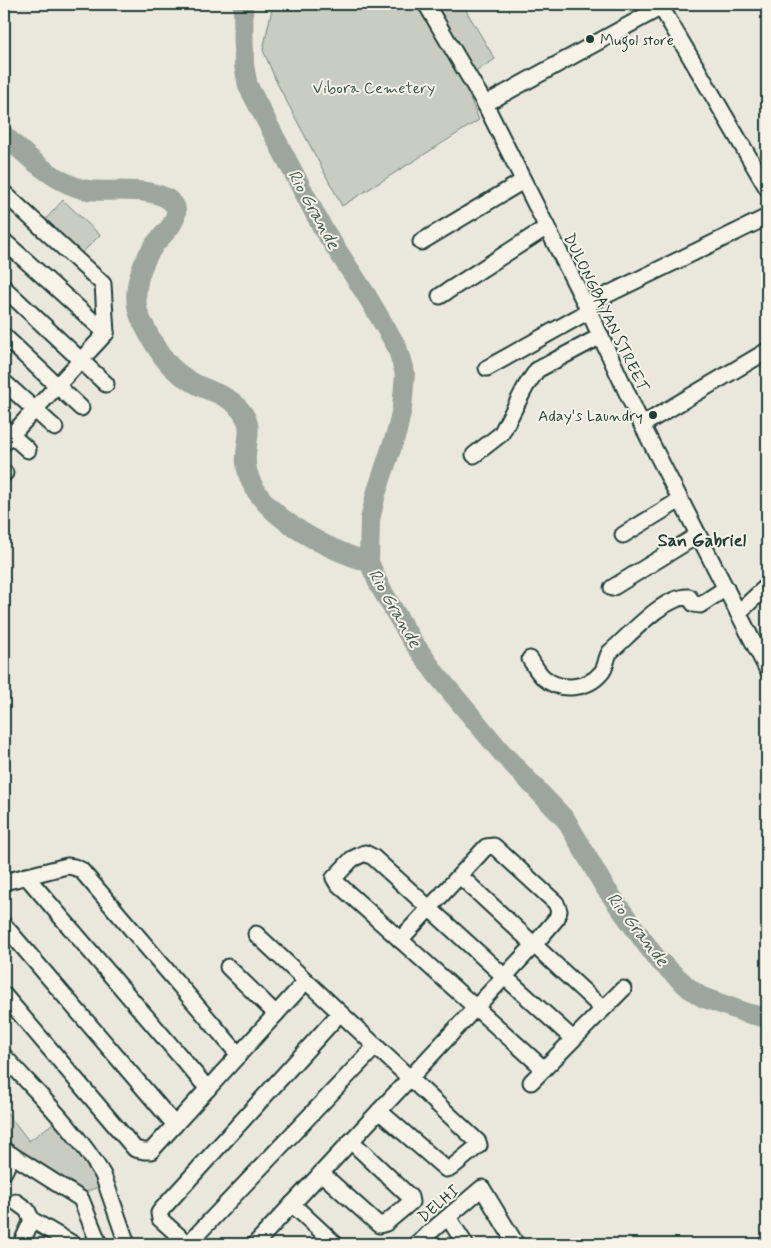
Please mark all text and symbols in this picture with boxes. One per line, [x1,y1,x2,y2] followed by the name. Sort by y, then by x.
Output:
[600,30,674,52] place label: Mugol store
[584,33,596,45] marker: Mugol store
[313,78,435,99] park label: Vibora Cemetery
[281,165,345,255] water label: Rio Grande
[558,230,654,397] street label: DULONGBAYAN STREET
[538,406,643,427] place label: Aday's Laundry
[647,409,659,421] marker: Aday's Laundry
[658,529,747,553] district label: San Gabriel
[362,565,427,653] water label: Rio Grande
[601,888,674,972] water label: Rio Grande
[414,1181,464,1228] street label: DELHI

